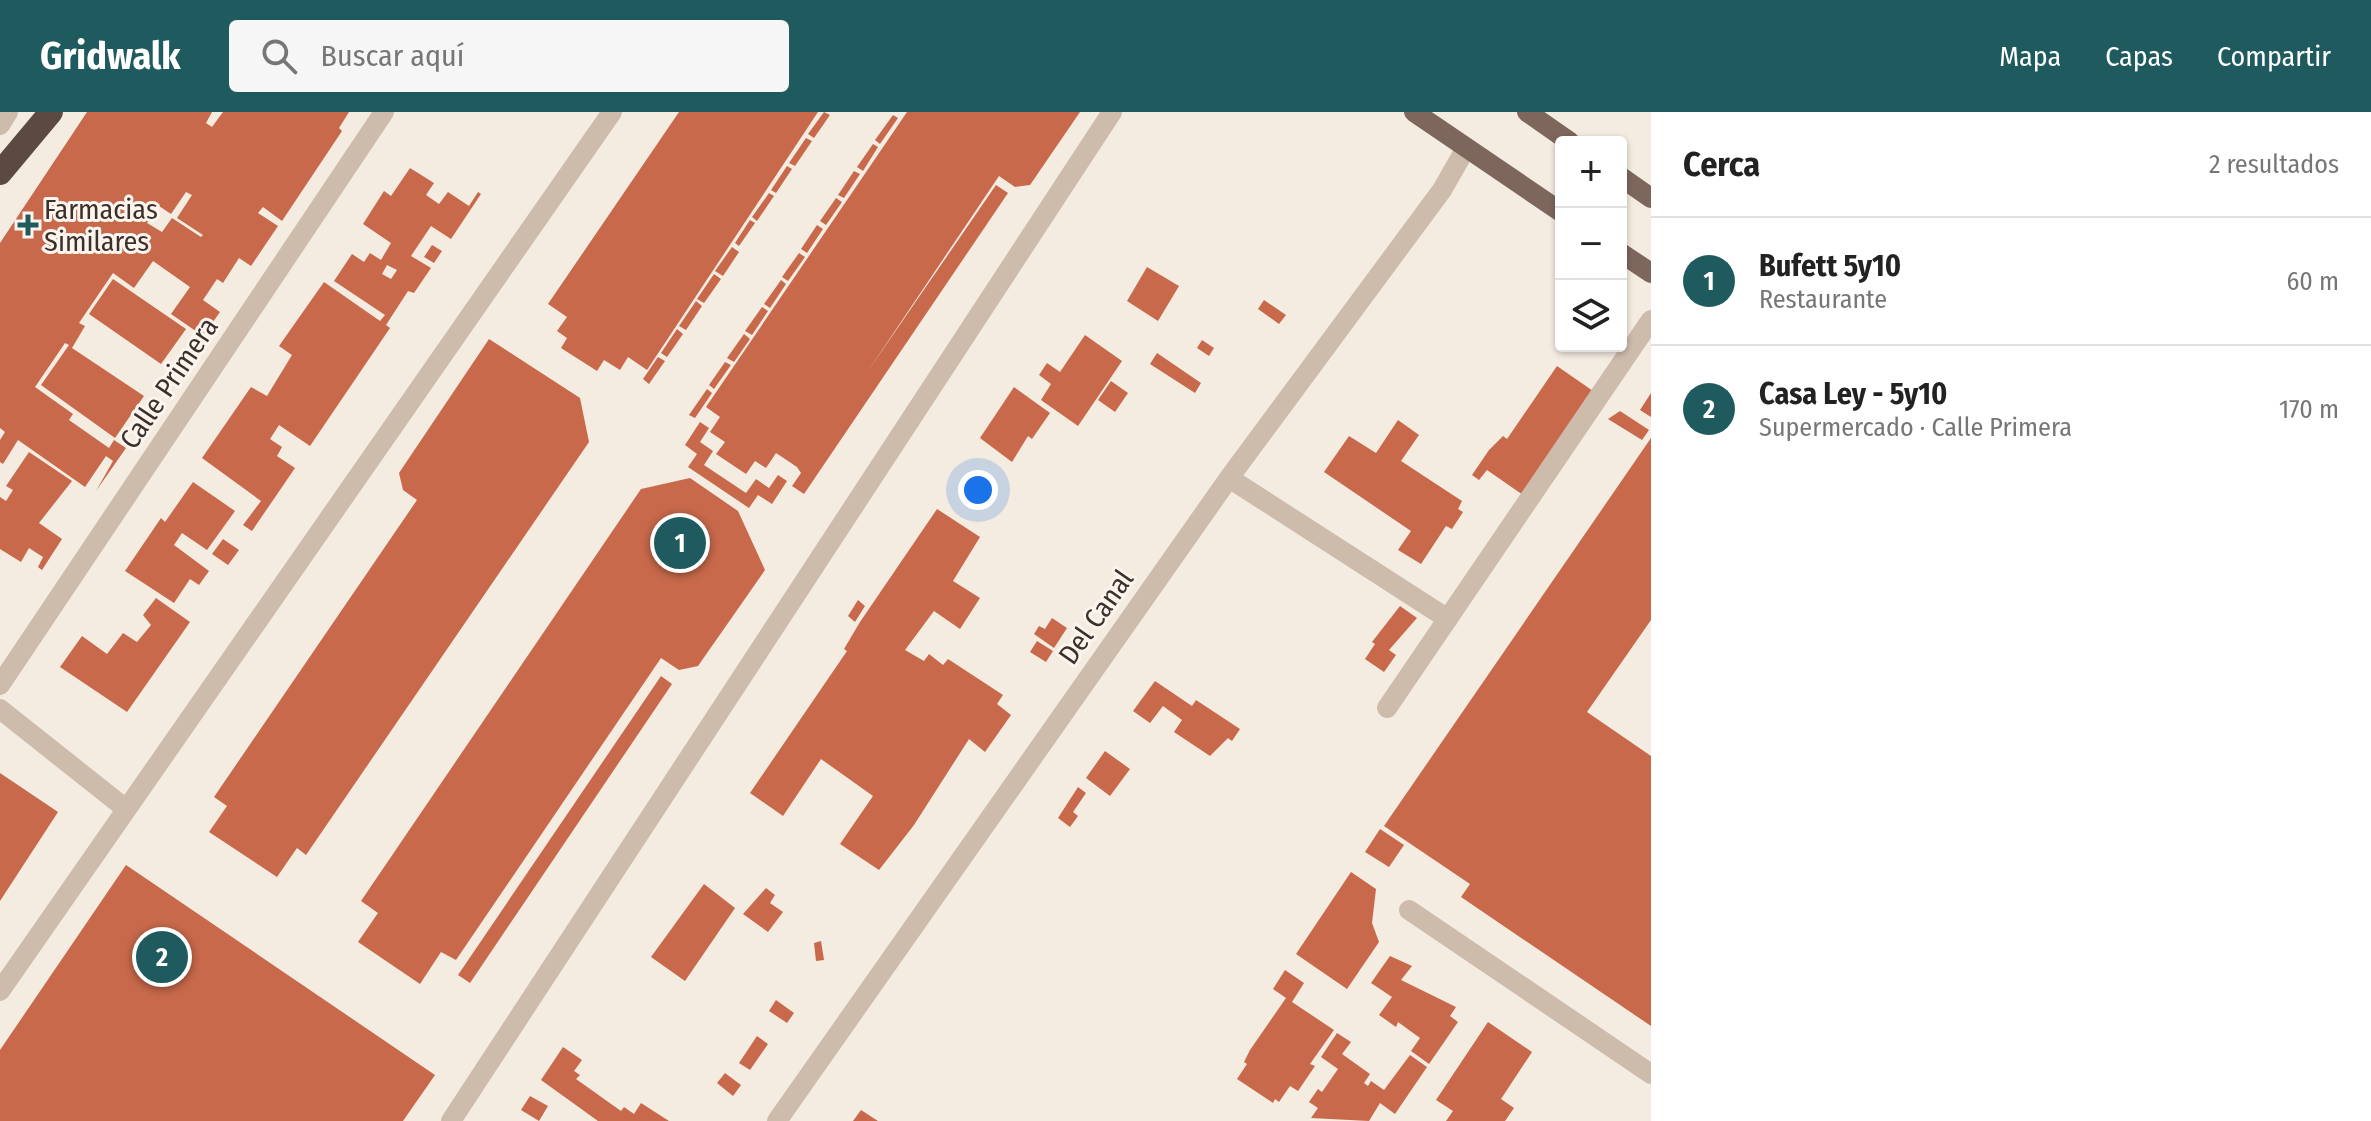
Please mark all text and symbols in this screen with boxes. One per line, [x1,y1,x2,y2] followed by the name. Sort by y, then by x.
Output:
[229,20,789,92] search box
[40,33,181,79] text: Gridwalk
[257,34,301,78] icon: search
[321,38,464,74] text: Buscar aquí
[1999,40,2061,73] text: Mapa
[2105,40,2173,73] text: Capas
[2217,40,2331,73] text: Compartir
[1555,136,1627,352] map controls
[1555,136,1627,208] button: +
[1683,144,1760,185] text: Cerca
[2209,149,2339,180] text: 2 resultados
[44,193,158,258] place label: Farmacias Similares
[1555,208,1627,280] button: −
[19,216,37,234] marker: Farmacias Similares
[1759,248,1901,284] text: Bufett 5y10
[1704,266,1715,297] text: 1
[2286,266,2339,297] text: 60 m
[1555,280,1627,352] button: layers
[1759,284,1887,315] text: Restaurante
[113,311,225,455] street label: Calle Primera
[1759,376,1947,412] text: Casa Ley - 5y10
[1703,394,1715,425] text: 2
[2279,394,2339,425] text: 170 m
[1759,412,2072,443] text: Supermercado · Calle Primera
[958,470,998,510] your location
[654,513,706,573] pin: 1
[1052,564,1140,670] street label: Del Canal
[136,927,188,987] pin: 2

